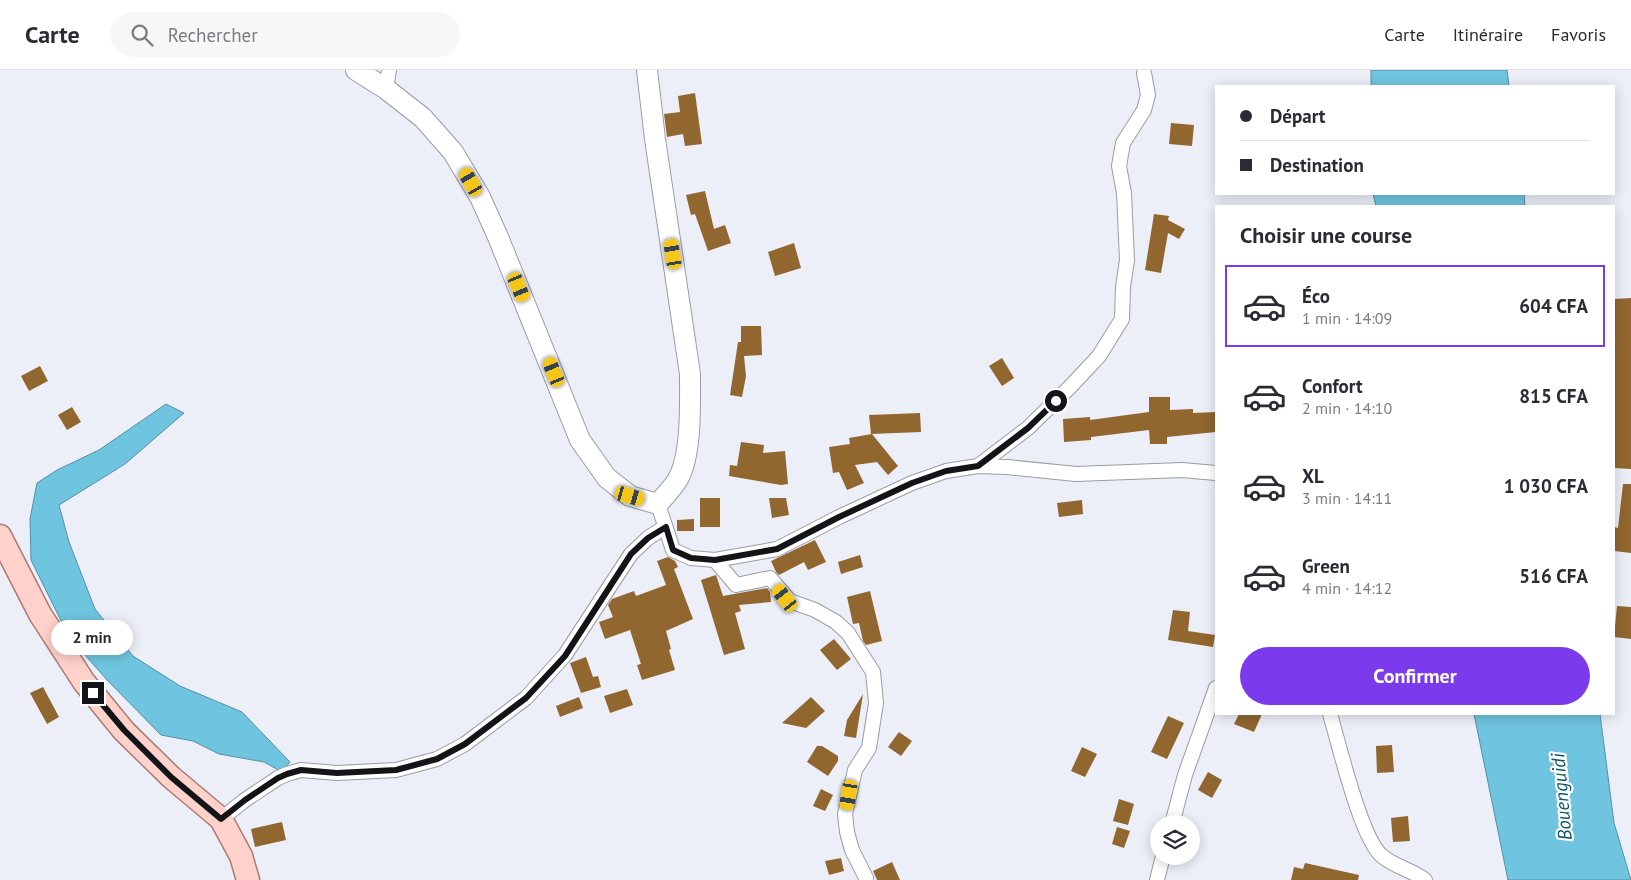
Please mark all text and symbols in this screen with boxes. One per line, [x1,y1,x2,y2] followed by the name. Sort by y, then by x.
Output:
[110,12,460,57] search box
[25,19,80,50] text: Carte
[128,21,156,49] icon: search
[168,23,258,47] text: Rechercher
[1384,23,1425,46] text: Carte
[1453,23,1523,46] text: Itinéraire
[1551,23,1606,46] text: Favoris
[1270,104,1326,128] text: Départ
[1270,153,1364,177] text: Destination
[457,165,484,199] car
[1240,221,1412,249] text: Choisir une course
[663,238,682,270] car
[506,270,531,304] car
[1242,284,1287,329] icon: car
[1302,284,1330,308] text: Éco
[1519,294,1588,318] text: 604 CFA
[1302,308,1392,328] text: 1 min · 14:09
[541,355,566,389] car
[1242,374,1287,419] icon: car
[1302,374,1363,398] text: Confort
[1519,384,1588,408] text: 815 CFA
[1045,390,1067,412] route start
[1302,398,1392,418] text: 2 min · 14:10
[1242,464,1287,509] icon: car
[1302,464,1324,488] text: XL
[1504,474,1588,498] text: 1 030 CFA
[613,485,646,507] car
[1302,488,1392,508] text: 3 min · 14:11
[1242,554,1287,599] icon: car
[1302,554,1350,578] text: Green
[1519,564,1588,588] text: 516 CFA
[1302,578,1392,598] text: 4 min · 14:12
[769,582,800,614] car
[52,620,134,656] callout: 2 min
[72,627,112,647] text: 2 min
[1240,647,1590,705] button: Confirmer
[82,682,104,704] route end
[1545,751,1577,842] water label: Bouenguidi
[839,779,858,811] car
[1150,815,1200,865] map controls
[1150,815,1200,865] button: layers

